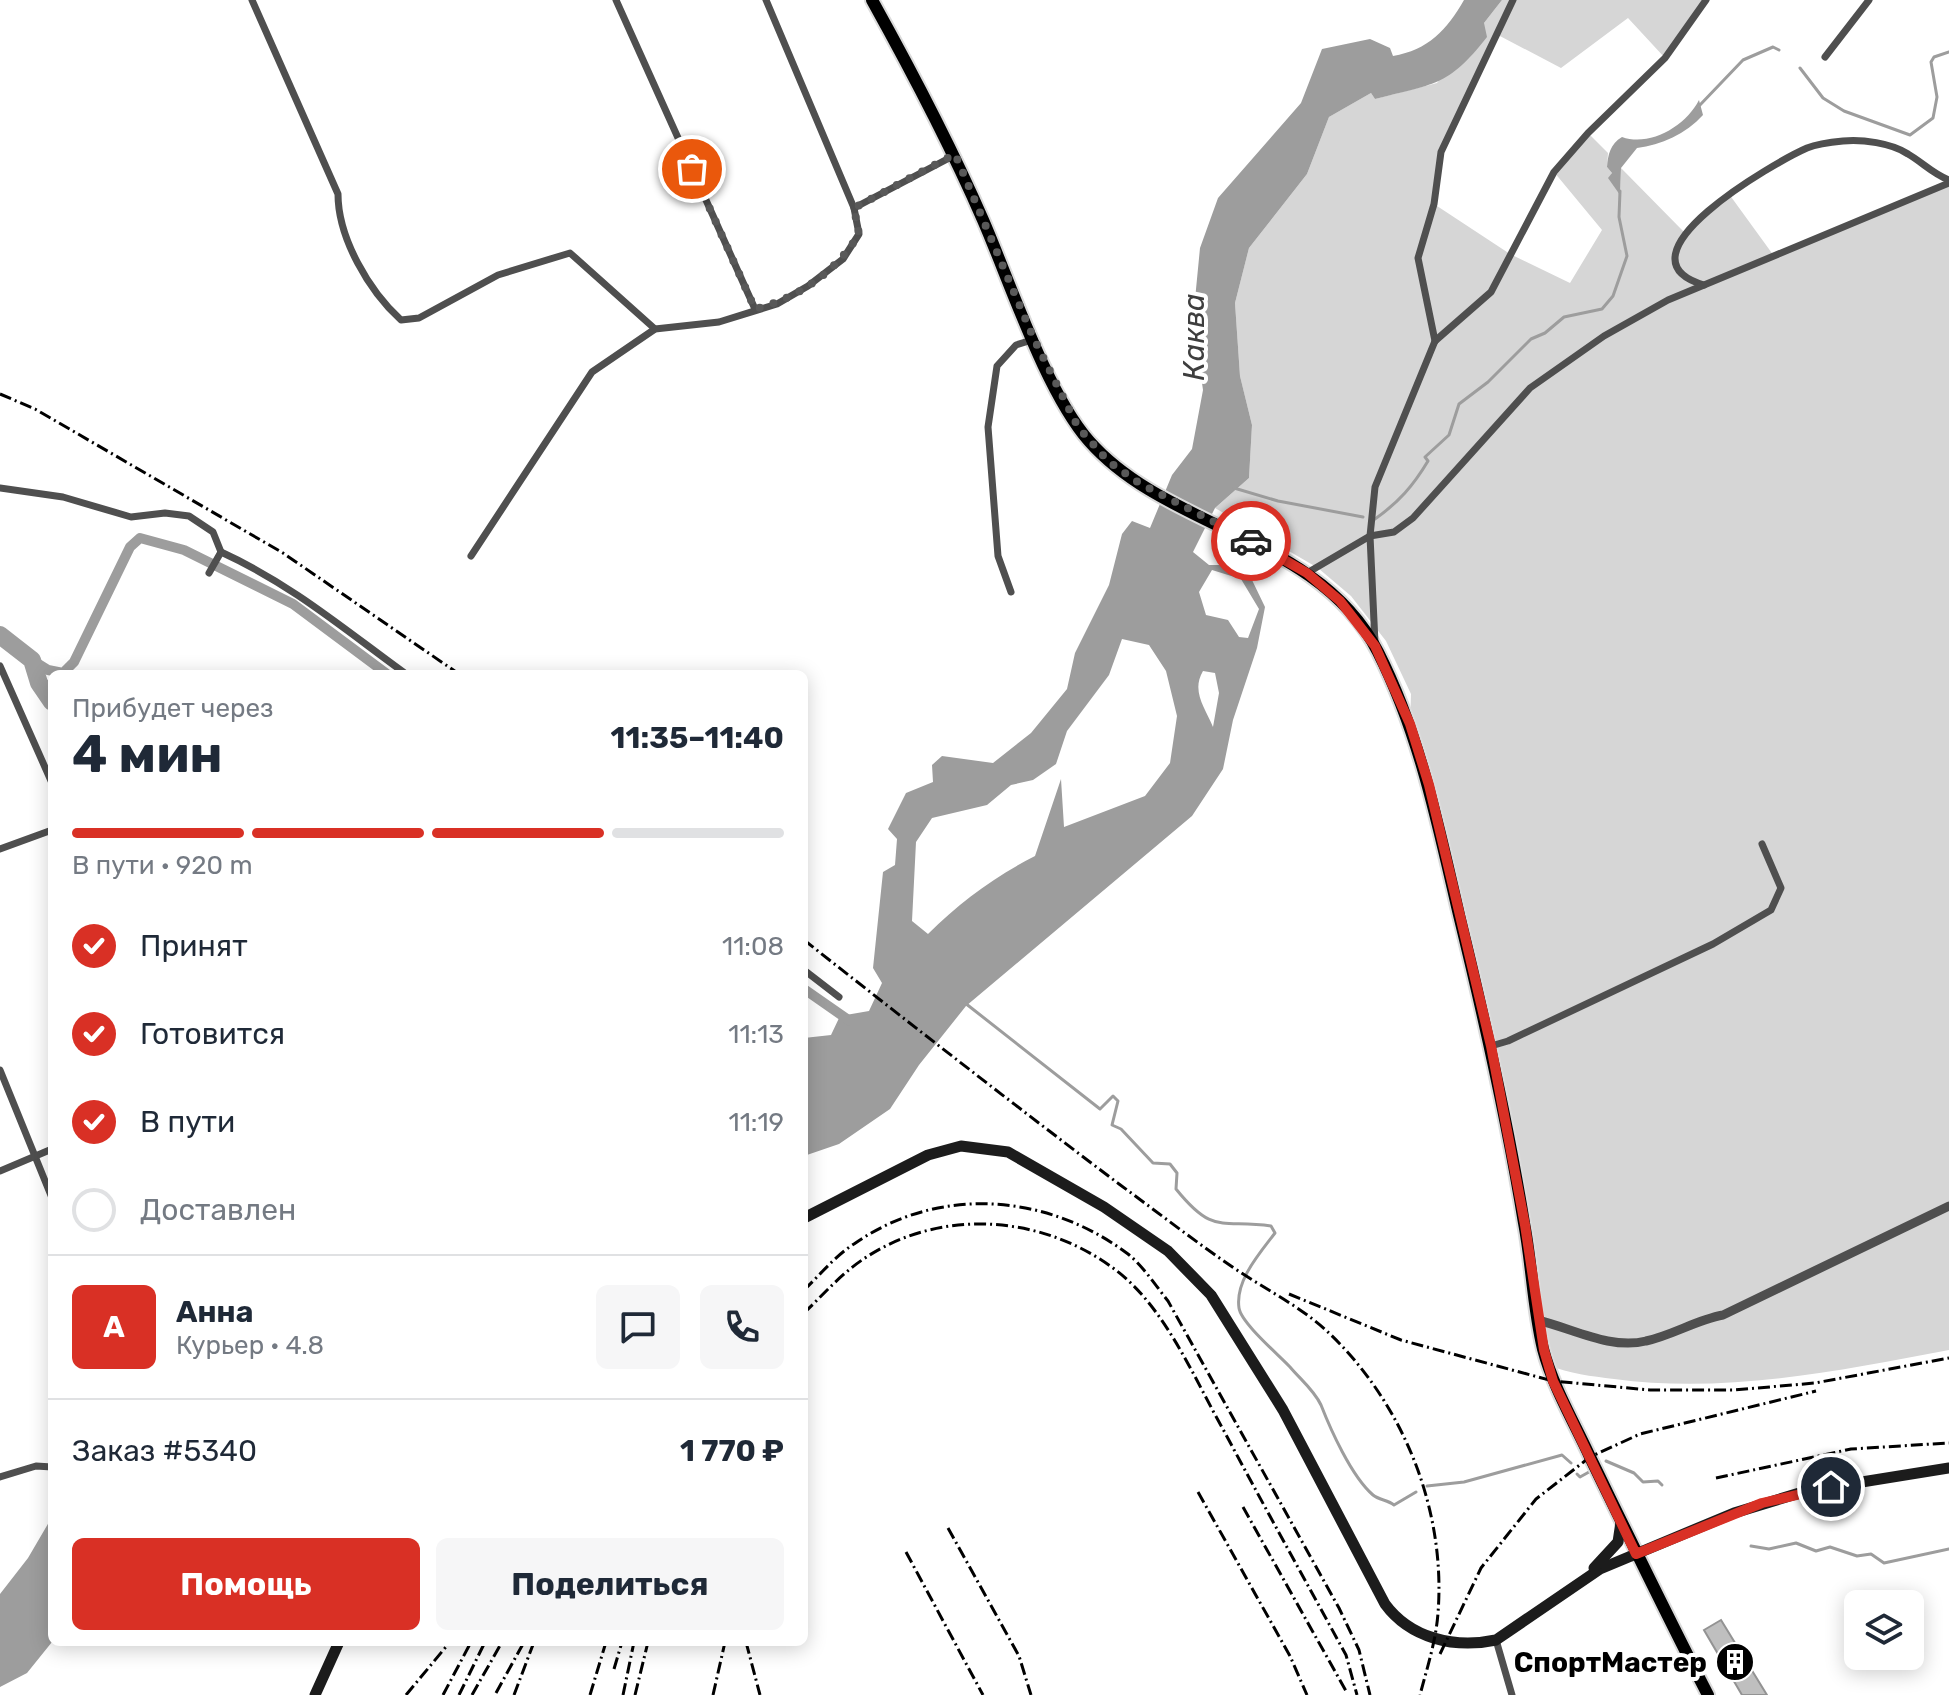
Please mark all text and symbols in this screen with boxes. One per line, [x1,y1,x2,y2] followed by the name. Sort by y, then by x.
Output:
[658,135,726,203] pin
[670,147,714,191] icon: bag
[1176,293,1212,381] water label: Каква
[1211,501,1291,581] courier
[1229,519,1273,563] icon: car
[72,693,273,724] text: Прибудет через
[611,720,784,756] text: 11:35–11:40
[72,723,223,785] text: 4 мин
[72,850,253,881] text: В пути · 920 m
[72,924,116,968] icon: check
[140,928,248,964] text: Принят
[722,931,784,962] text: 11:08
[72,1012,116,1056] icon: check
[140,1016,285,1052] text: Готовится
[728,1019,784,1050] text: 11:13
[72,1100,116,1144] icon: check
[140,1104,235,1140] text: В пути
[729,1107,784,1138] text: 11:19
[140,1192,296,1228] text: Доставлен
[596,1285,680,1369] button: chat
[700,1285,784,1369] button: phone
[176,1294,253,1330] text: Анна
[103,1309,125,1345] text: А
[176,1330,324,1361] text: Курьер · 4.8
[72,1433,257,1469] text: Заказ #5340
[680,1433,784,1469] text: 1 770 ₽
[1797,1453,1865,1521] pin
[1809,1465,1853,1509] icon: home
[72,1538,420,1630] button: Помощь
[436,1538,784,1630] button: Поделиться
[1844,1590,1924,1670] map controls
[1844,1590,1924,1670] button: layers
[1714,1641,1756,1683] building icon: СпортМастер
[1514,1646,1707,1679] place label: СпортМастер

